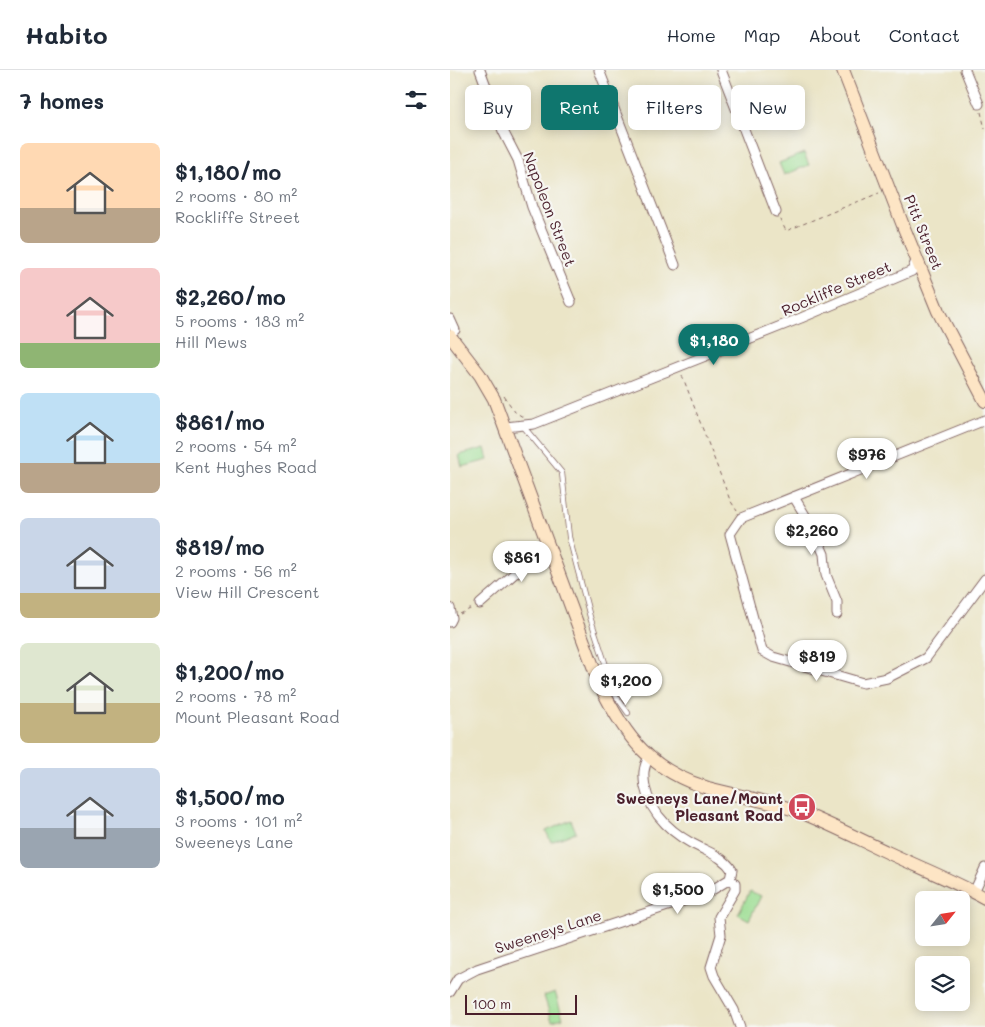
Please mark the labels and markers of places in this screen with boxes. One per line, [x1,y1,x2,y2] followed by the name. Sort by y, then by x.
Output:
[673,324,755,366] pin: $1,180
[837,438,897,480] pin: $976
[771,514,853,556] pin: $2,260
[492,540,552,583] pin: $861
[787,640,847,682] pin: $819
[585,664,667,706] pin: $1,200
[616,788,784,825] place label: Sweeneys Lane/Mount Pleasant Road
[787,792,817,822] bus stop icon: Sweeneys Lane/Mount Pleasant Road
[637,872,719,915] pin: $1,500

